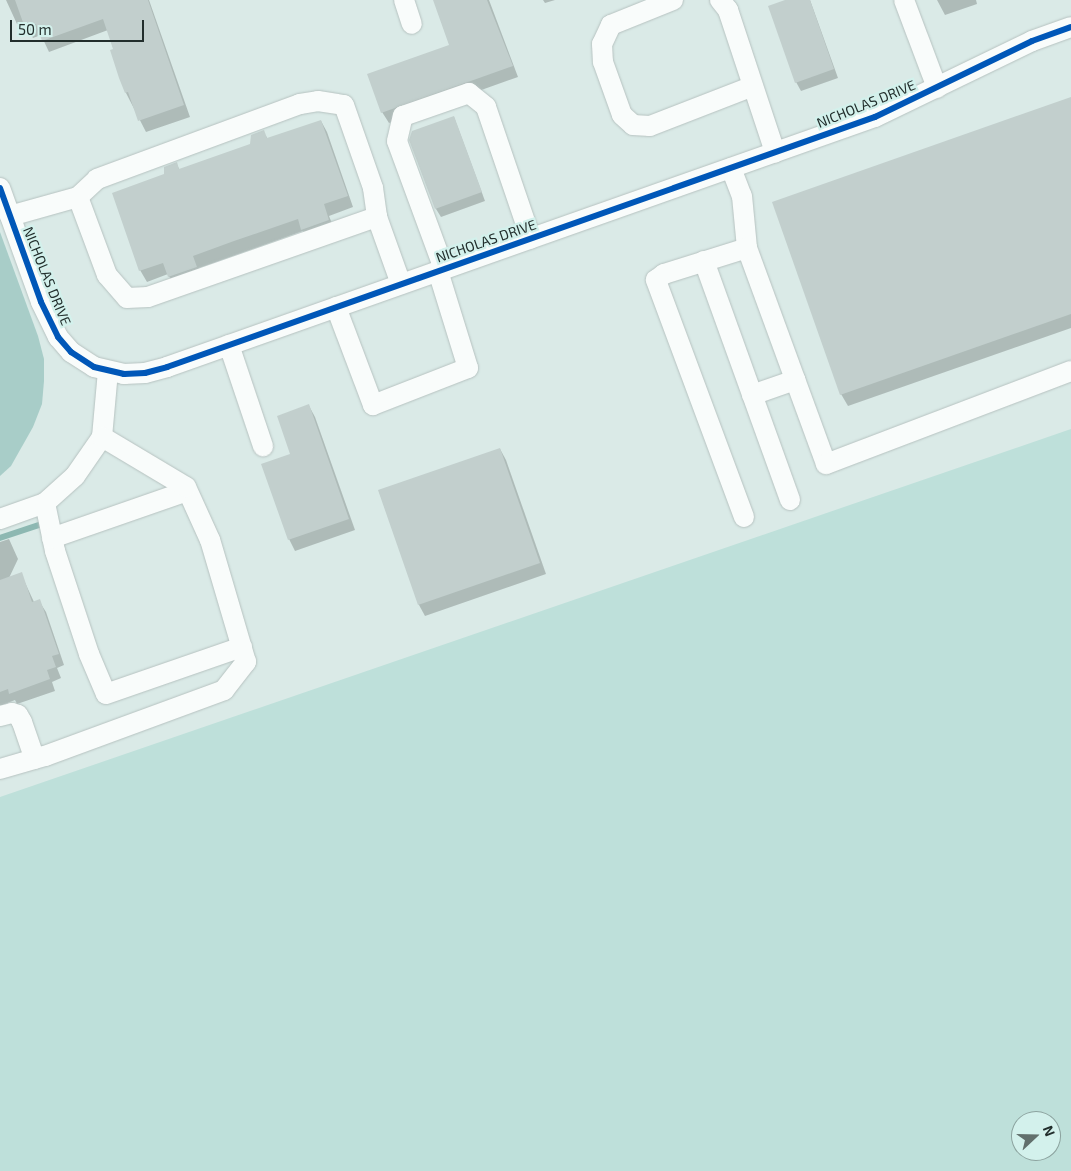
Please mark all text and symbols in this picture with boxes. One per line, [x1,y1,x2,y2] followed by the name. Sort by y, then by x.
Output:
[12,10,146,42] scale bar
[18,20,52,38] text: 50 m
[814,77,918,131] street label: NICHOLAS DRIVE
[434,216,538,266] street label: NICHOLAS DRIVE
[20,224,74,328] street label: NICHOLAS DRIVE
[1011,1111,1061,1161] north arrow
[1040,1123,1059,1139] text: N

